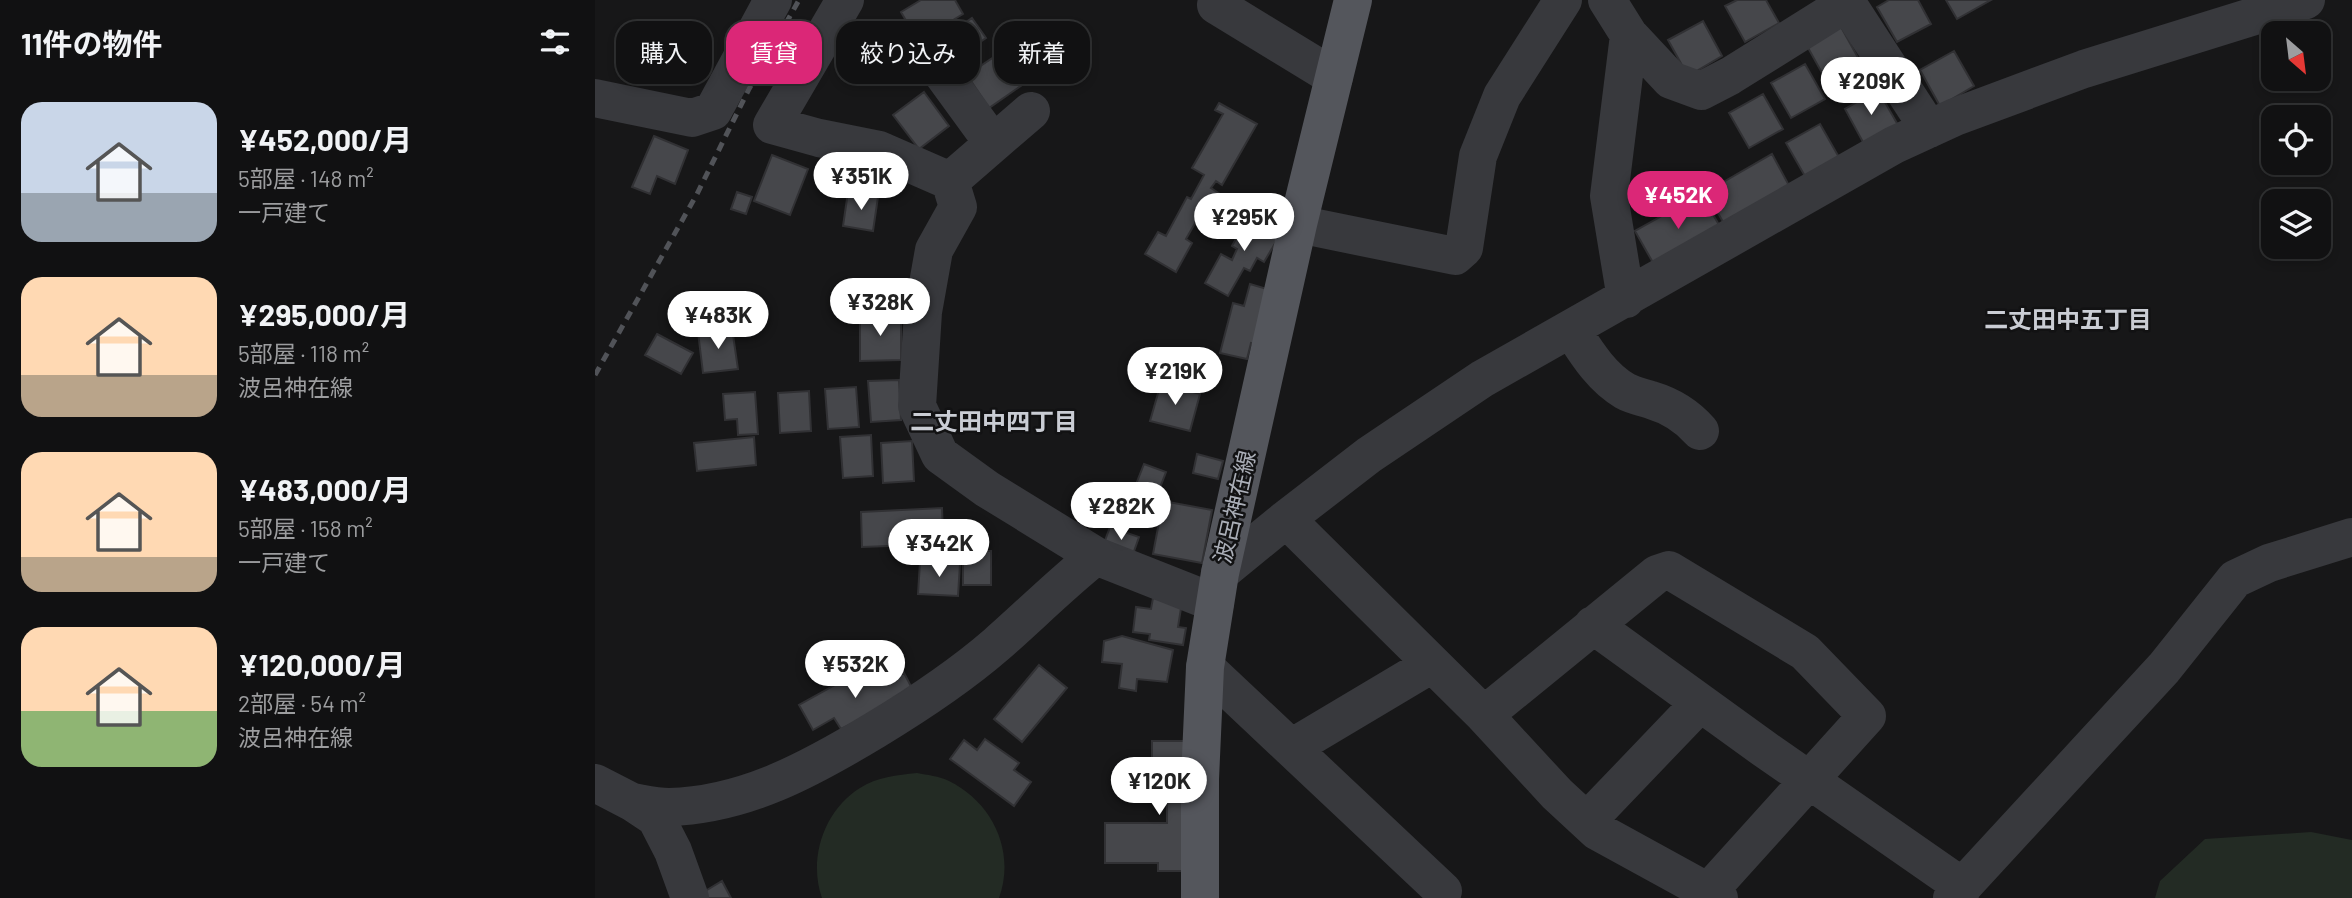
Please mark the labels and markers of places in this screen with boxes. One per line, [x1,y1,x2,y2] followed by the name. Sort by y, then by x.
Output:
[1822,58,1920,117] pin: ¥209K
[812,152,910,212] pin: ¥351K
[1629,172,1727,231] pin: ¥452K
[1195,194,1293,253] pin: ¥295K
[831,278,929,338] pin: ¥328K
[669,292,767,351] pin: ¥483K
[1126,348,1224,407] pin: ¥219K
[1072,482,1170,542] pin: ¥282K
[890,520,988,579] pin: ¥342K
[806,640,904,700] pin: ¥532K
[1110,758,1208,817] pin: ¥120K

